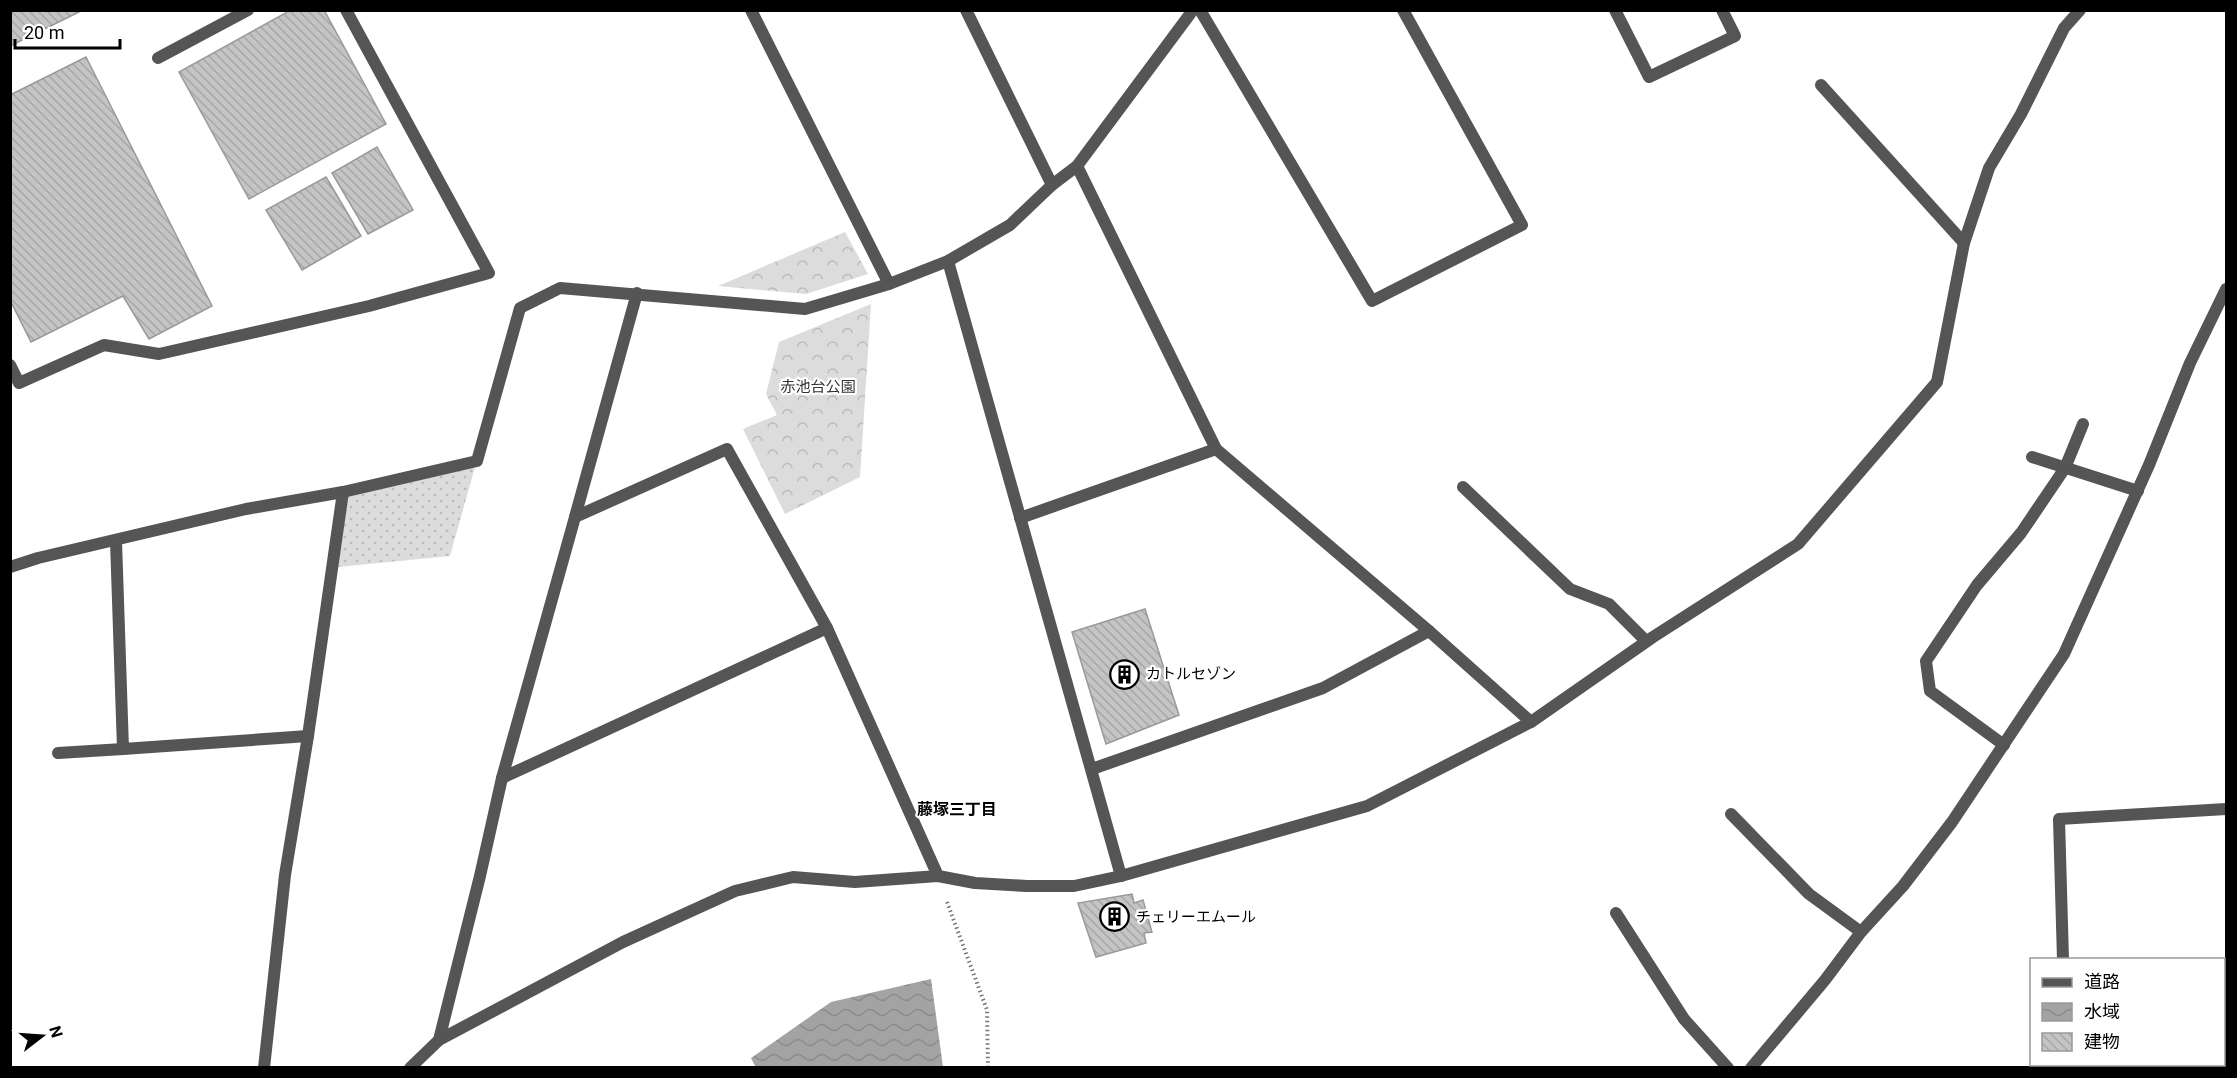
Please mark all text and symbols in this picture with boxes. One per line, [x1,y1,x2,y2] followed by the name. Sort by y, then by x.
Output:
[15,12,120,50] scale bar
[24,22,64,43] text: 20 m
[780,378,856,396] park label: 赤池台公園
[1109,658,1141,690] building icon: カトルセゾン
[1146,665,1236,683] place label: カトルセゾン
[917,800,997,819] district label: 藤塚三丁目
[1099,901,1131,933] building icon: チェリーエムール
[1136,908,1256,926] place label: チェリーエムール
[2030,958,2225,1066] legend
[2084,971,2120,992] text: 道路
[2084,1001,2120,1022] text: 水域
[12,1006,72,1066] north arrow
[45,1024,67,1040] text: N
[2084,1031,2120,1052] text: 建物

